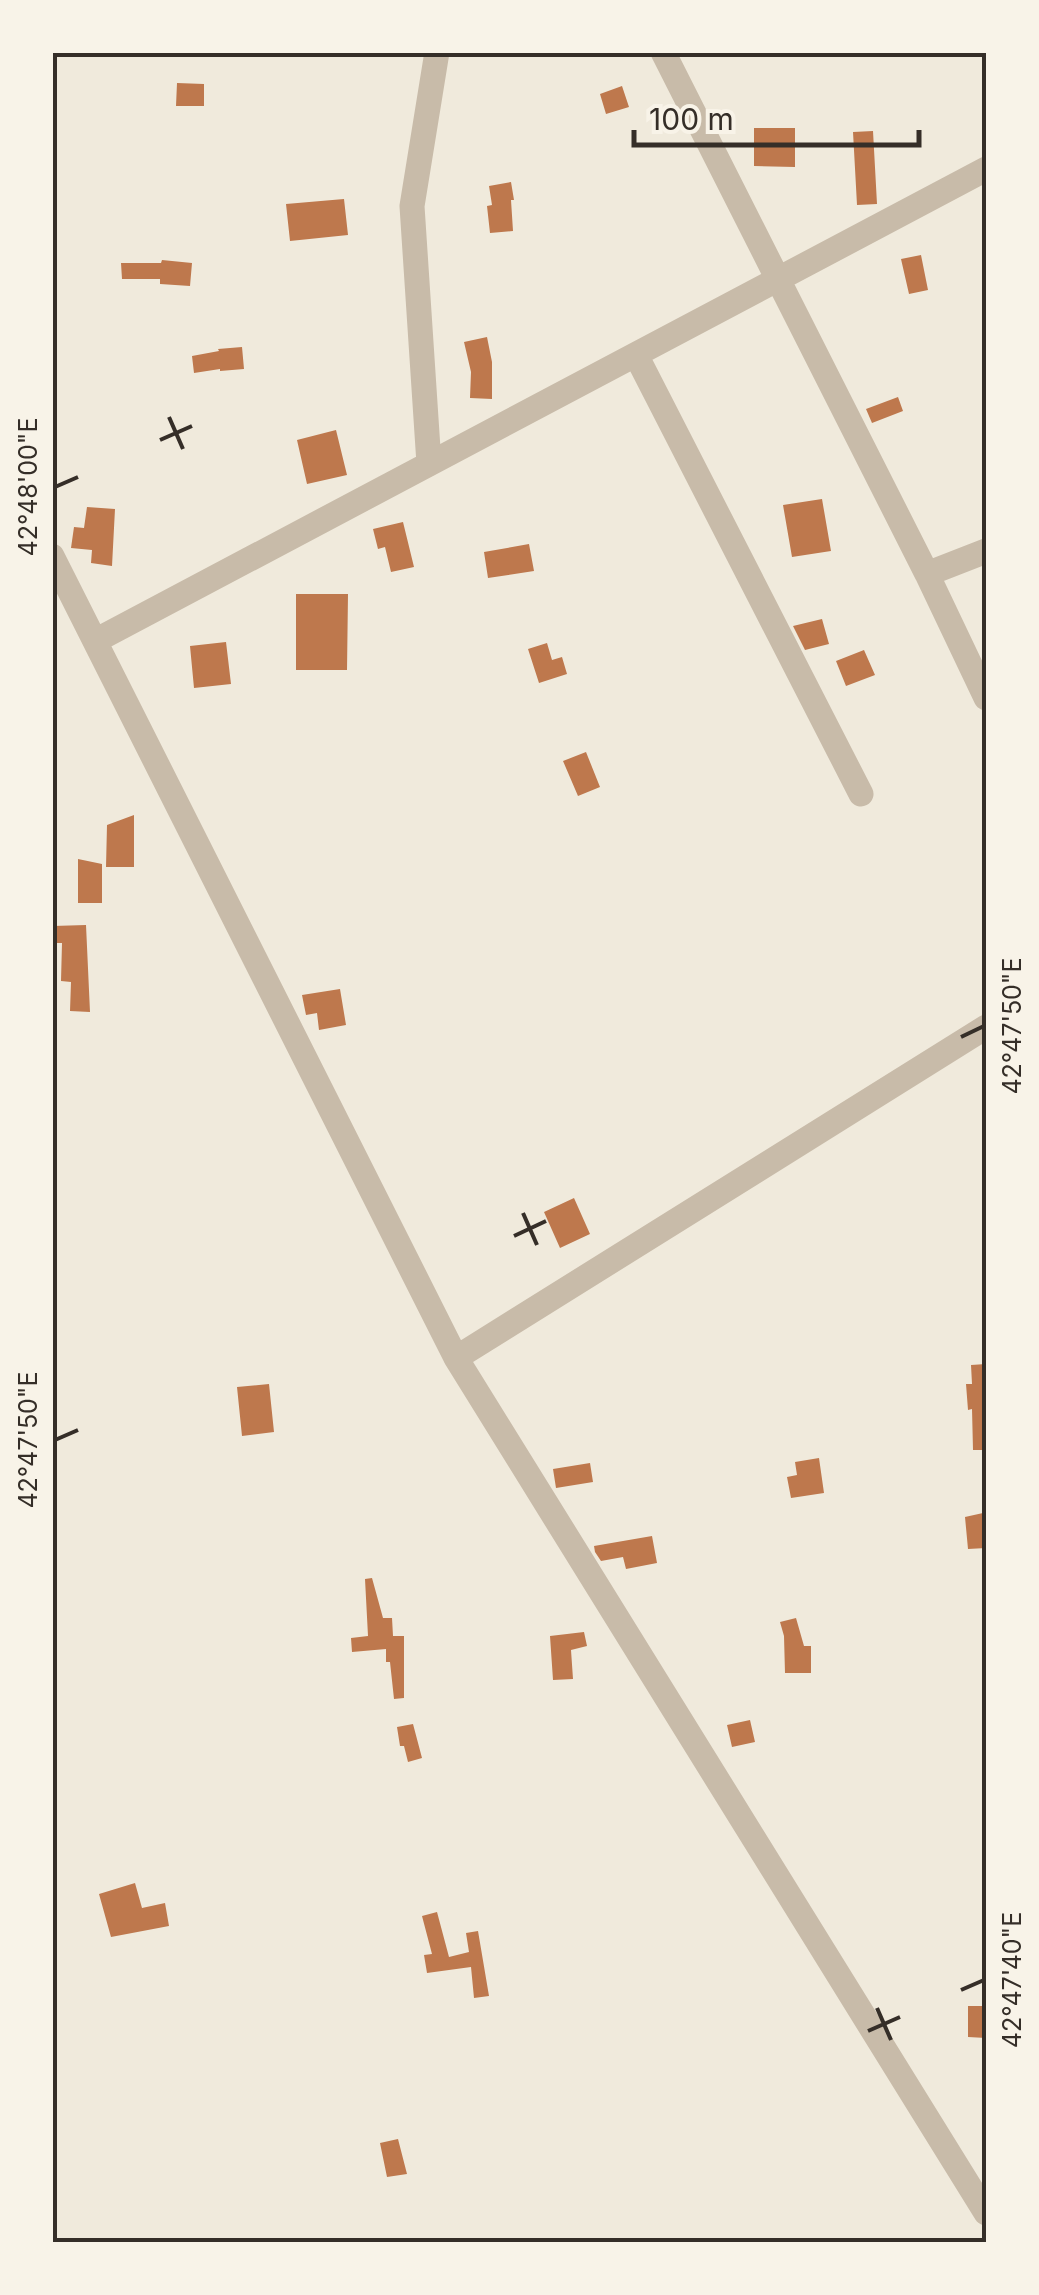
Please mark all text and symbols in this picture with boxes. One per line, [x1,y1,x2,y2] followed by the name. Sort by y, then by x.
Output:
[634,85,919,147] scale bar
[649,101,734,137] text: 100 m
[13,418,43,556] text: 42°48'00"E
[997,957,1027,1095] text: 42°47'50"E
[13,1371,43,1509] text: 42°47'50"E
[997,1912,1027,2048] text: 42°47'40"E

